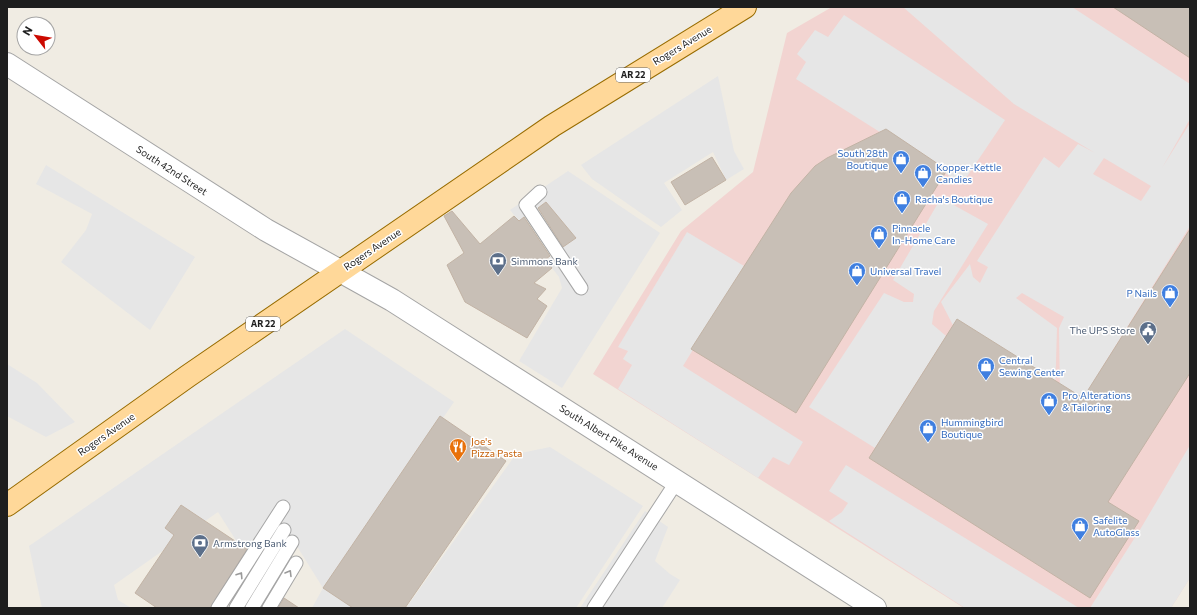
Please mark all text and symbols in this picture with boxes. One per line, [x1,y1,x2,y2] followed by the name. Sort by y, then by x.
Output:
[16,16,56,56] north arrow
[650,23,714,67] street label: Rogers Avenue
[19,24,35,37] text: N
[616,68,650,82] road number: AR 22
[134,143,210,197] street label: South 42nd Street
[837,147,888,171] place label: South 28th Boutique
[891,149,911,174] shop icon: South 28th Boutique
[936,161,1001,185] place label: Kopper-Kettle Candies
[913,163,933,188] shop icon: Kopper-Kettle Candies
[892,189,912,214] shop icon: Racha's Boutique
[915,193,993,205] place label: Racha's Boutique
[892,222,955,246] place label: Pinnacle In-Home Care
[869,224,889,249] shop icon: Pinnacle In-Home Care
[341,225,403,273] street label: Rogers Avenue
[488,251,508,276] bank icon: Simmons Bank
[511,255,578,267] place label: Simmons Bank
[847,261,867,286] shop icon: Universal Travel
[870,265,941,277] place label: Universal Travel
[1160,283,1180,308] shop icon: P Nails
[1126,287,1157,299] place label: P Nails
[246,317,280,331] road number: AR 22
[1138,320,1158,345] public building icon: The UPS Store
[1069,324,1135,336] place label: The UPS Store
[999,354,1065,378] place label: Central Sewing Center
[976,356,996,381] shop icon: Central Sewing Center
[1062,389,1131,413] place label: Pro Alterations & Tailoring
[1039,391,1059,416] shop icon: Pro Alterations & Tailoring
[557,402,661,472] street label: South Albert Pike Avenue
[75,410,137,458] street label: Rogers Avenue
[941,416,1004,440] place label: Hummingbird Boutique
[918,418,938,443] shop icon: Hummingbird Boutique
[471,435,522,459] place label: Joe's Pizza Pasta
[448,437,468,462] restaurant icon: Joe's Pizza Pasta
[1093,514,1140,538] place label: Safelite AutoGlass
[1070,516,1090,541] shop icon: Safelite AutoGlass
[190,533,210,558] bank icon: Armstrong Bank
[213,537,288,549] place label: Armstrong Bank
[285,570,292,577] one-way arrow
[235,572,242,579] one-way arrow

